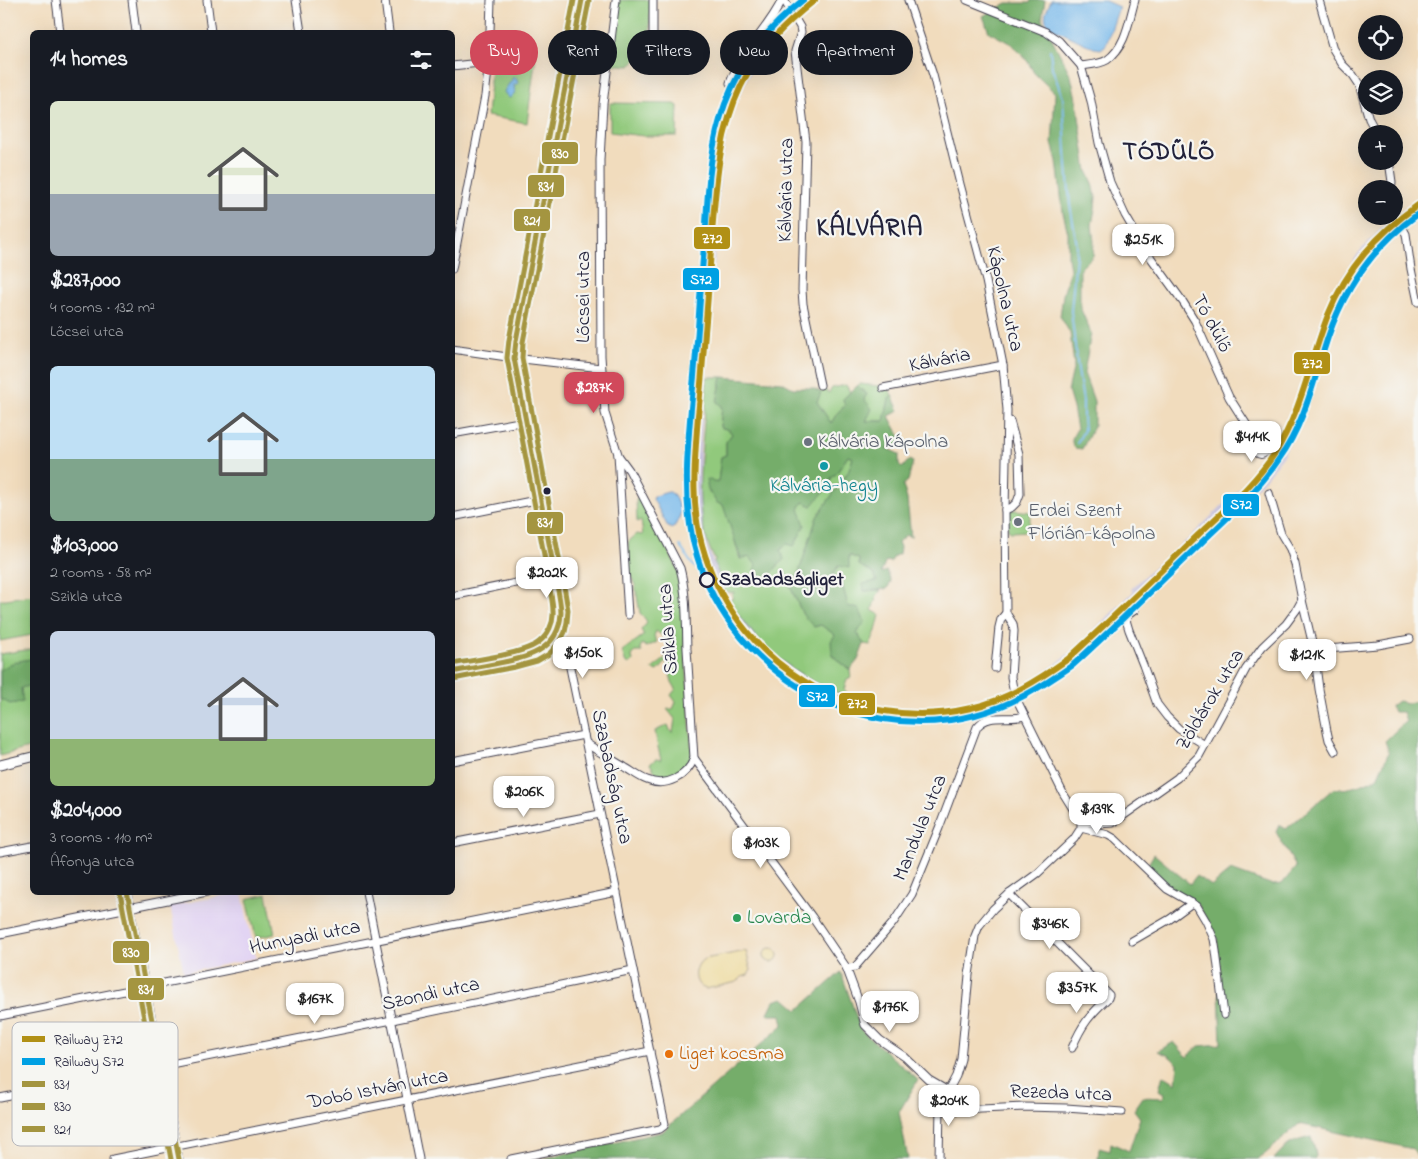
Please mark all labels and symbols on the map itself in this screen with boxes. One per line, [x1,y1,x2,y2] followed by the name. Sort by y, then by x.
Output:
[1122,135,1216,171] district label: TÓDŰLŐ
[772,138,802,242] street label: Kálvária utca
[541,141,579,165] line badge: 830
[550,144,569,165] text: 830
[527,174,565,198] line badge: 831
[537,177,554,198] text: 831
[513,208,551,232] line badge: 821
[816,209,924,247] district label: KÁLVÁRIA
[523,211,541,232] text: 821
[1108,224,1178,266] pin: $251K
[693,226,731,250] line badge: Z72
[702,229,722,250] text: Z72
[978,243,1030,355] street label: Kápolna utca
[570,251,599,343] street label: Lőcsei utca
[682,267,720,291] line badge: S72
[690,270,712,291] text: S72
[1184,290,1238,358] street label: Tó dűlő
[907,341,973,381] street label: Kálvária
[1293,351,1331,375] line badge: Z72
[1302,354,1322,375] text: Z72
[559,372,629,414] pin: $287K
[1217,420,1287,463] pin: $414K
[818,428,948,457] place label: Kálvária kápolna
[802,436,814,448] marker: Kálvária kápolna
[818,460,830,472] marker: Kálvária-hegy
[770,472,878,502] place label: Kálvária-hegy
[542,486,552,496] unlabelled marker
[1222,493,1260,517] line badge: S72
[1230,495,1252,516] text: S72
[1027,497,1156,549] place label: Erdei Szent Flórián-kápolna
[526,511,564,535] line badge: 831
[536,513,553,534] text: 831
[1012,516,1024,528] marker: Erdei Szent Flórián-kápolna
[512,556,582,599] pin: $202K
[719,566,844,596] place label: Szabadságliget
[699,572,715,588] marker: Szabadságliget
[651,583,687,675] street label: Szikla utca
[548,636,618,679] pin: $150K
[1272,638,1342,681] pin: $121K
[1169,644,1253,756] street label: Zöldárok utca
[798,684,836,708] line badge: S72
[806,687,828,708] text: S72
[838,692,876,716] line badge: Z72
[847,694,867,715] text: Z72
[582,707,639,847] street label: Szabadság utca
[887,770,955,886] street label: Mandula utca
[489,776,559,818] pin: $206K
[1062,792,1132,835] pin: $139K
[726,826,796,869] pin: $103K
[747,904,812,933] place label: Lovarda
[1015,908,1085,950] pin: $346K
[731,912,743,924] marker: Lovarda
[247,913,363,963] street label: Hunyadi utca
[112,940,150,964] line badge: 830
[121,943,140,964] text: 830
[380,971,482,1019] street label: Szondi utca
[1042,972,1112,1014] pin: $357K
[127,977,165,1001] line badge: 831
[137,980,154,1001] text: 831
[280,982,350,1025] pin: $167K
[855,990,925,1033] pin: $176K
[12,1022,178,1146] legend
[54,1030,123,1052] text: Railway Z72
[679,1040,784,1070] place label: Liget kocsma
[663,1048,675,1060] marker: Liget kocsma
[54,1052,124,1074] text: Railway S72
[304,1062,451,1118] street label: Dobó István utca
[54,1075,70,1096] text: 831
[1009,1078,1113,1110] street label: Rezeda utca
[914,1084,984,1127] pin: $204K
[54,1097,71,1118] text: 830
[54,1120,71,1141] text: 821

